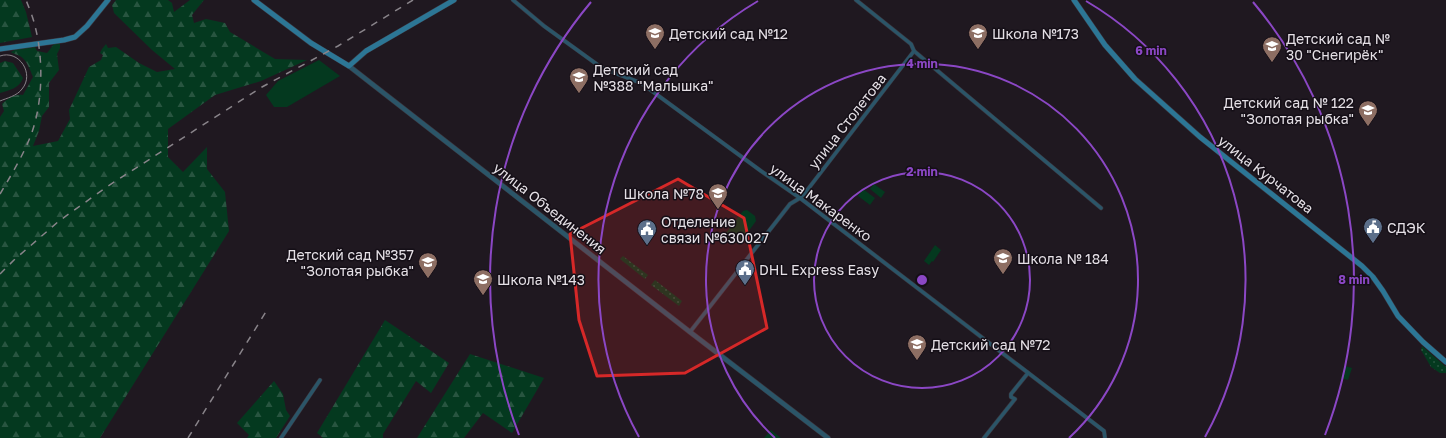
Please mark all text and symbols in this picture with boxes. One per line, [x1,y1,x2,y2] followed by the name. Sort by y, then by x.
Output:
[644,22,666,50] school or university icon: Детский сад №12
[967,22,989,50] school or university icon: Школа №173
[669,25,788,42] place label: Детский сад №12
[992,25,1079,42] place label: Школа №173
[1286,30,1391,63] place label: Детский сад № 30 "Снегирёк"
[1261,35,1283,63] school or university icon: Детский сад № 30 "Снегирёк"
[1135,43,1167,58] text: 6 min
[906,56,938,71] text: 4 min
[593,61,713,94] place label: Детский сад №388 "Малышка"
[568,66,590,94] school or university icon: Детский сад №388 "Малышка"
[805,70,889,172] street label: улица Столетова
[1224,94,1354,127] place label: Детский сад № 122 "Золотая рыбка"
[1357,99,1379,127] school or university icon: Детский сад № 122 "Золотая рыбка"
[1215,131,1317,217] street label: улица Курчатова
[490,159,610,257] street label: улица Объединения
[767,159,875,245] street label: улица Макаренко
[906,164,938,179] text: 2 min
[707,182,729,210] school or university icon: Школа №78
[624,185,704,202] place label: Школа №78
[661,213,769,246] place label: Отделение связи №630027
[1362,216,1384,244] public building icon: СДЭК
[636,218,658,246] public building icon: Отделение связи №630027
[1387,219,1426,236] place label: СДЭК
[286,246,414,279] place label: Детский сад №357 "Золотая рыбка"
[992,247,1014,275] school or university icon: Школа № 184
[1017,250,1109,267] place label: Школа № 184
[417,251,439,279] school or university icon: Детский сад №357 "Золотая рыбка"
[734,258,756,286] public building icon: DHL Express Easy
[759,261,879,278] place label: DHL Express Easy
[472,268,494,296] school or university icon: Школа №143
[497,271,585,288] place label: Школа №143
[1338,272,1370,287] text: 8 min
[915,273,929,287] centre of rings
[906,333,928,361] school or university icon: Детский сад №72
[931,336,1050,353] place label: Детский сад №72

